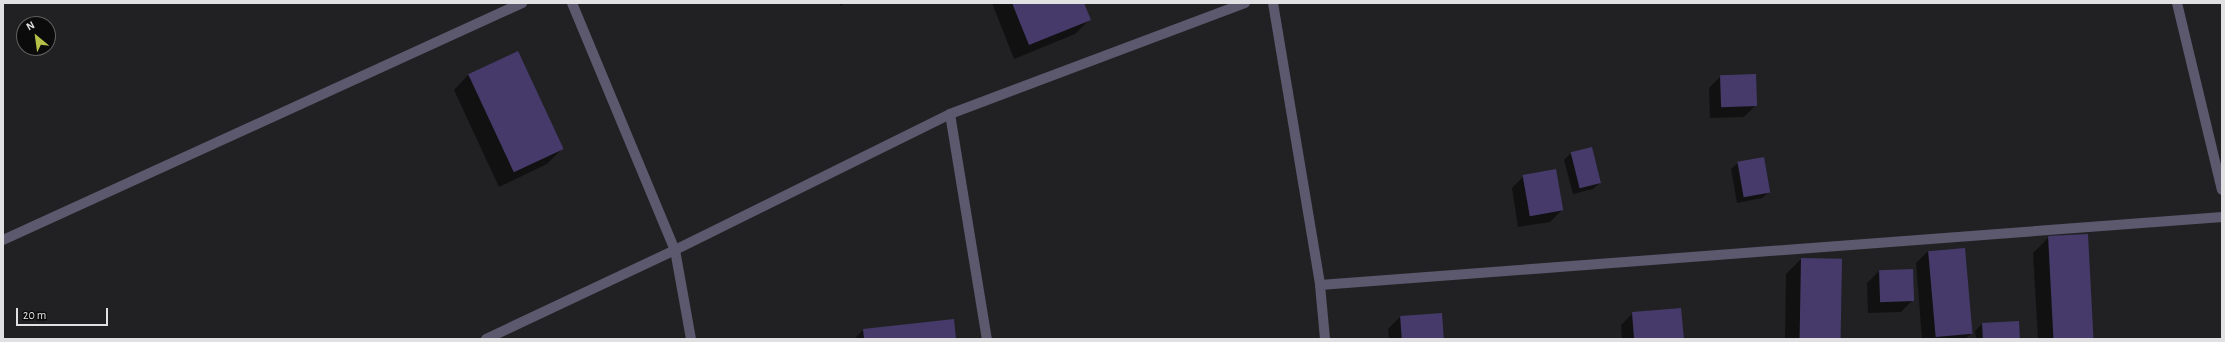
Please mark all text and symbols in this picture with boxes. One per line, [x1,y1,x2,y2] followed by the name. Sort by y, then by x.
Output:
[16,16,56,56] north arrow
[24,19,36,33] text: N
[18,300,110,326] scale bar
[23,309,46,321] text: 20 m

